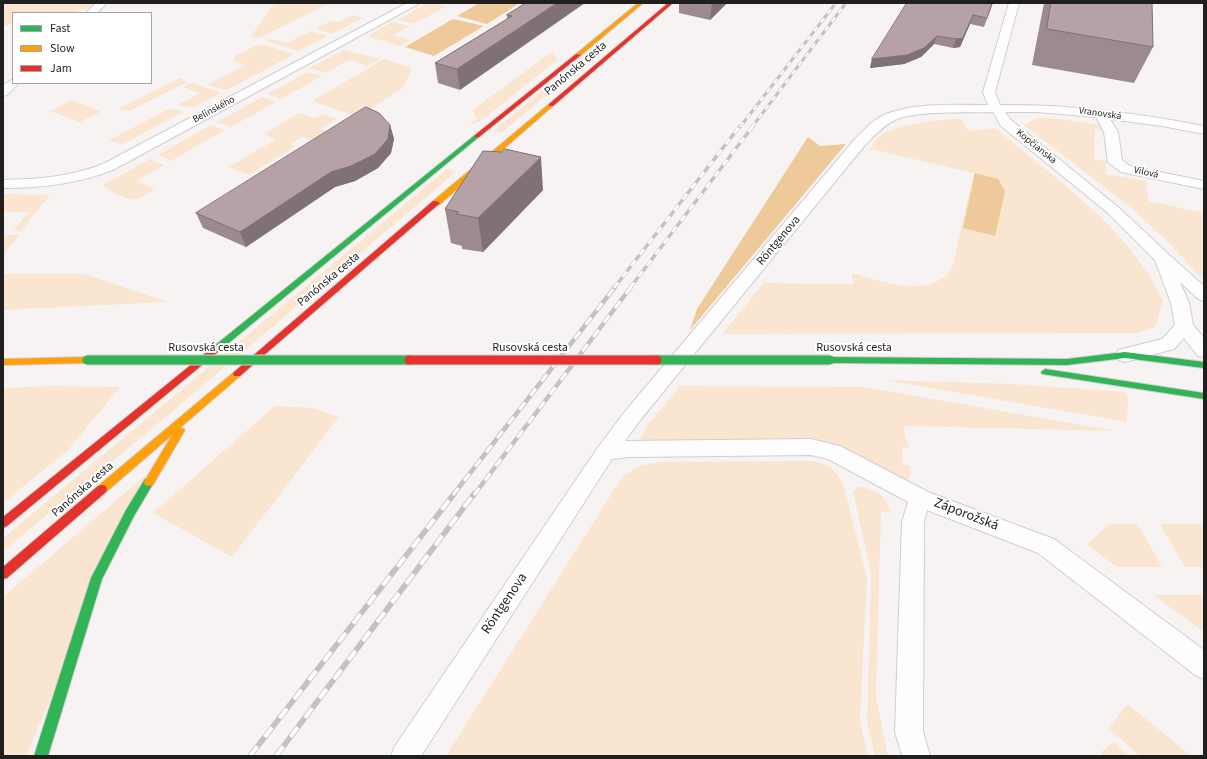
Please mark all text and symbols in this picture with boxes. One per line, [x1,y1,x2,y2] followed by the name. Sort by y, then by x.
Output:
[12,12,152,84] legend
[50,20,70,37] text: Fast
[542,39,610,99] street label: Panónska cesta
[50,40,75,57] text: Slow
[50,60,72,77] text: Jam
[191,94,237,126] street label: Belinského
[1078,105,1122,123] street label: Vranovská
[1013,127,1059,167] street label: Kopčianska
[1132,165,1160,181] street label: Vilová
[754,213,804,269] street label: Röntgenova
[295,250,363,310] street label: Panónska cesta
[168,341,244,355] street label: Rusovská cesta
[492,341,568,355] street label: Rusovská cesta
[816,341,892,355] street label: Rusovská cesta
[49,459,117,521] street label: Panónska cesta
[931,495,1001,535] street label: Záporožská
[478,570,532,638] street label: Röntgenova

